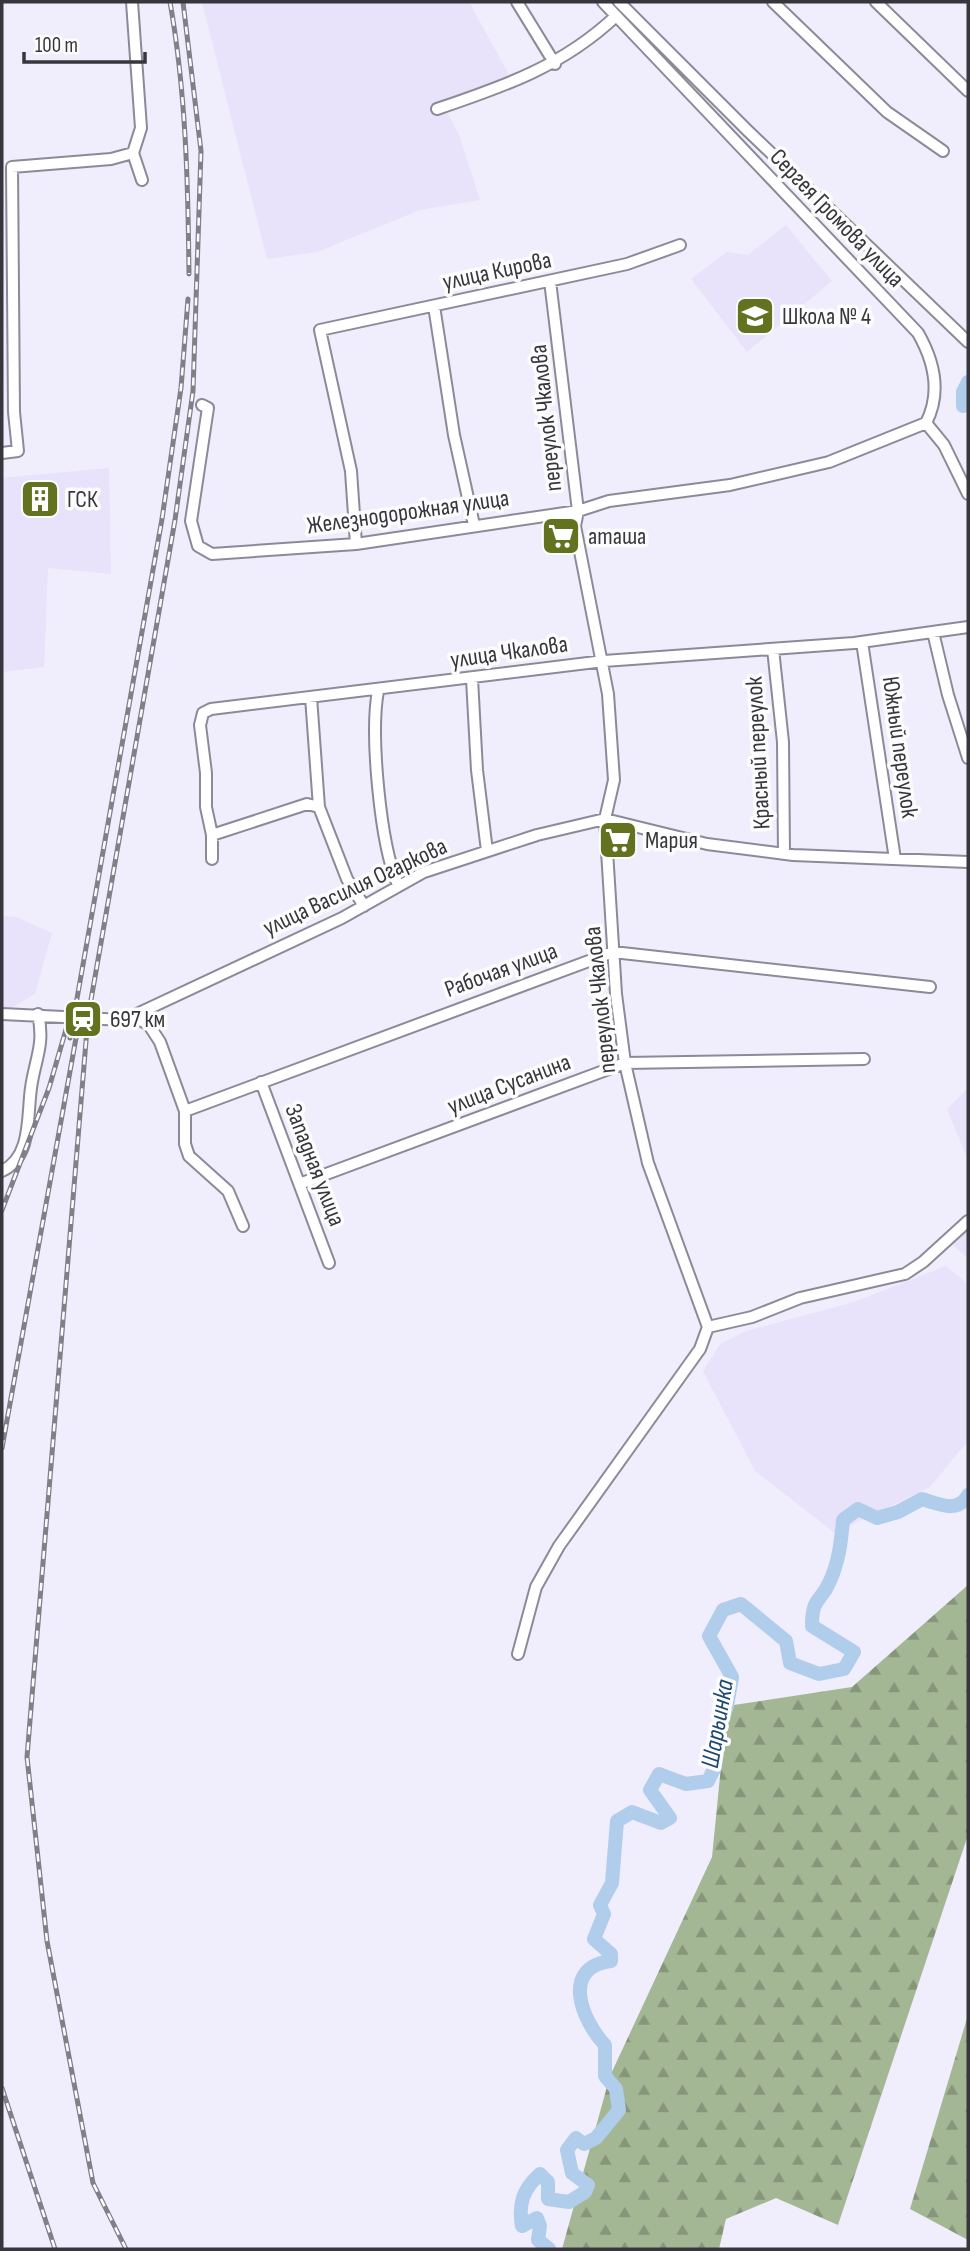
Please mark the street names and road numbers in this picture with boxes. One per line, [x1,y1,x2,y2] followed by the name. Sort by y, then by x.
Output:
[764,143,910,293] street label: Сергея Громова улица
[440,245,554,297] street label: улица Кирова
[524,343,568,493] street label: переулок Чкалова
[305,483,511,541] street label: Железнодорожная улица
[448,629,570,675] street label: улица Чкалова
[876,674,924,821] street label: Южный переулок
[739,675,776,830] street label: Красный переулок
[258,832,452,942] street label: улица Василия Огаркова
[578,925,622,1075] street label: переулок Чкалова
[441,936,561,1004] street label: Рабочая улица
[443,1047,575,1121] street label: улица Сусанина
[278,1100,352,1230] street label: Западная улица

